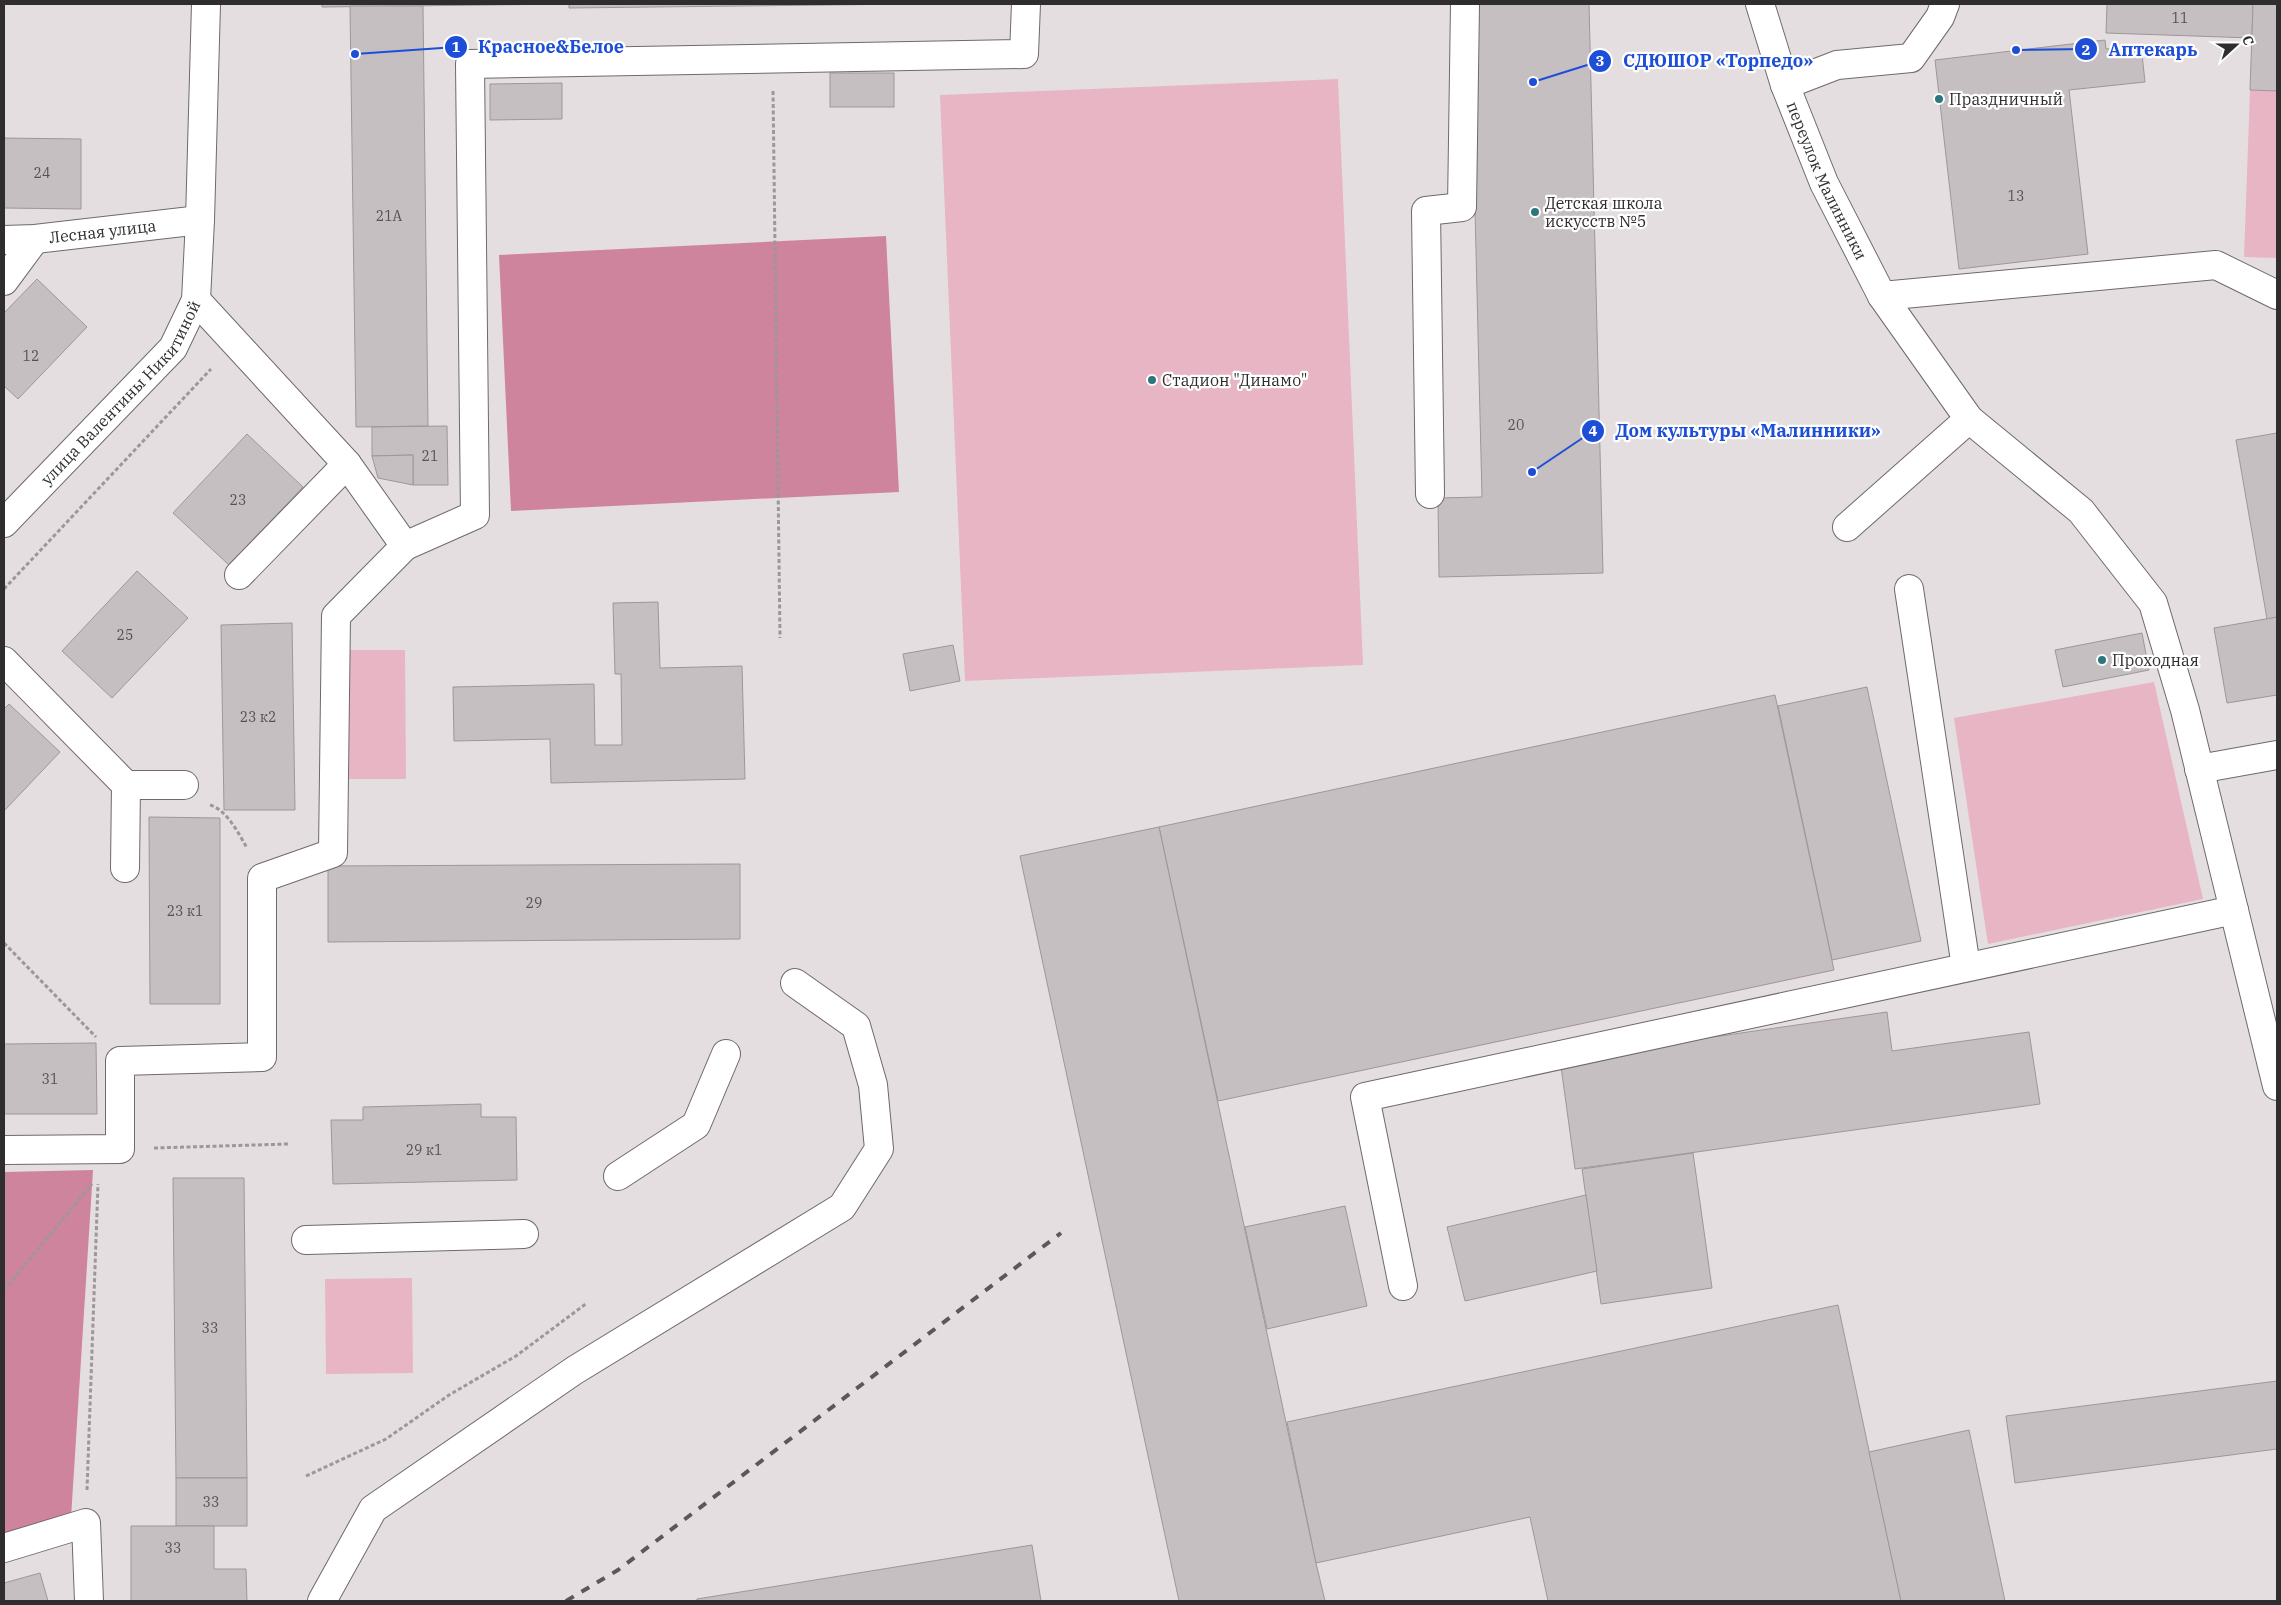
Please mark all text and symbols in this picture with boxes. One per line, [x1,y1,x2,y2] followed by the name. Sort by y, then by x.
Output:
[2172,9,2188,27] house number: 11
[2211,20,2261,70] north arrow
[443,30,634,63] callout: Красное&Белое
[2074,33,2207,66] callout: Аптекарь
[2238,33,2258,48] text: С
[478,35,624,58] text: Красное&Белое
[451,37,461,56] text: 1
[2109,38,2197,61] text: Аптекарь
[2081,40,2091,59] text: 2
[1588,44,1823,77] callout: СДЮШОР «Торпедо»
[1623,49,1813,72] text: СДЮШОР «Торпедо»
[1595,51,1605,70] text: 3
[1949,89,2063,109] place label: Праздничный
[1933,93,1945,105] marker: Праздничный
[1782,98,1872,263] street label: переулок Малинники
[34,164,50,182] house number: 24
[2008,187,2024,205] house number: 13
[1545,193,1663,231] place label: Детская школа искусств №5
[1529,206,1541,218] marker: Детская школа искусств №5
[376,207,403,225] house number: 21А
[48,215,157,247] street label: Лесная улица
[36,297,204,489] street label: улица Валентины Никитиной
[23,347,39,365] house number: 12
[1162,370,1307,390] place label: Стадион "Динамо"
[1146,374,1158,386] marker: Стадион "Динамо"
[1581,414,1891,447] callout: Дом культуры «Малинники»
[1508,416,1524,434] house number: 20
[1615,419,1881,442] text: Дом культуры «Малинники»
[1588,421,1598,440] text: 4
[422,447,438,465] house number: 21
[230,491,246,509] house number: 23
[117,626,133,644] house number: 25
[2112,650,2199,670] place label: Проходная
[2096,654,2108,666] marker: Проходная
[240,708,276,726] house number: 23 к2
[526,894,542,912] house number: 29
[167,902,203,920] house number: 23 к1
[42,1070,58,1088] house number: 31
[406,1141,442,1159] house number: 29 к1
[202,1319,218,1337] house number: 33
[203,1493,219,1511] house number: 33
[165,1539,181,1557] house number: 33

